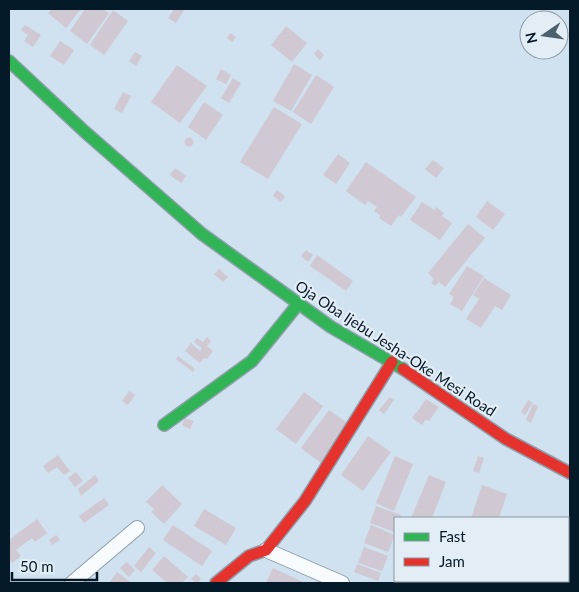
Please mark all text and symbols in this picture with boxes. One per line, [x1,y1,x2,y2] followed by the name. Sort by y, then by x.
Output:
[519,10,569,60] north arrow
[521,31,540,45] text: N
[292,276,500,420] street label: Oja Oba Ijebu Jesha-Oke Mesi Road
[394,517,569,582] legend
[439,527,466,545] text: Fast
[12,550,98,582] scale bar
[439,552,465,570] text: Jam
[20,557,54,575] text: 50 m

